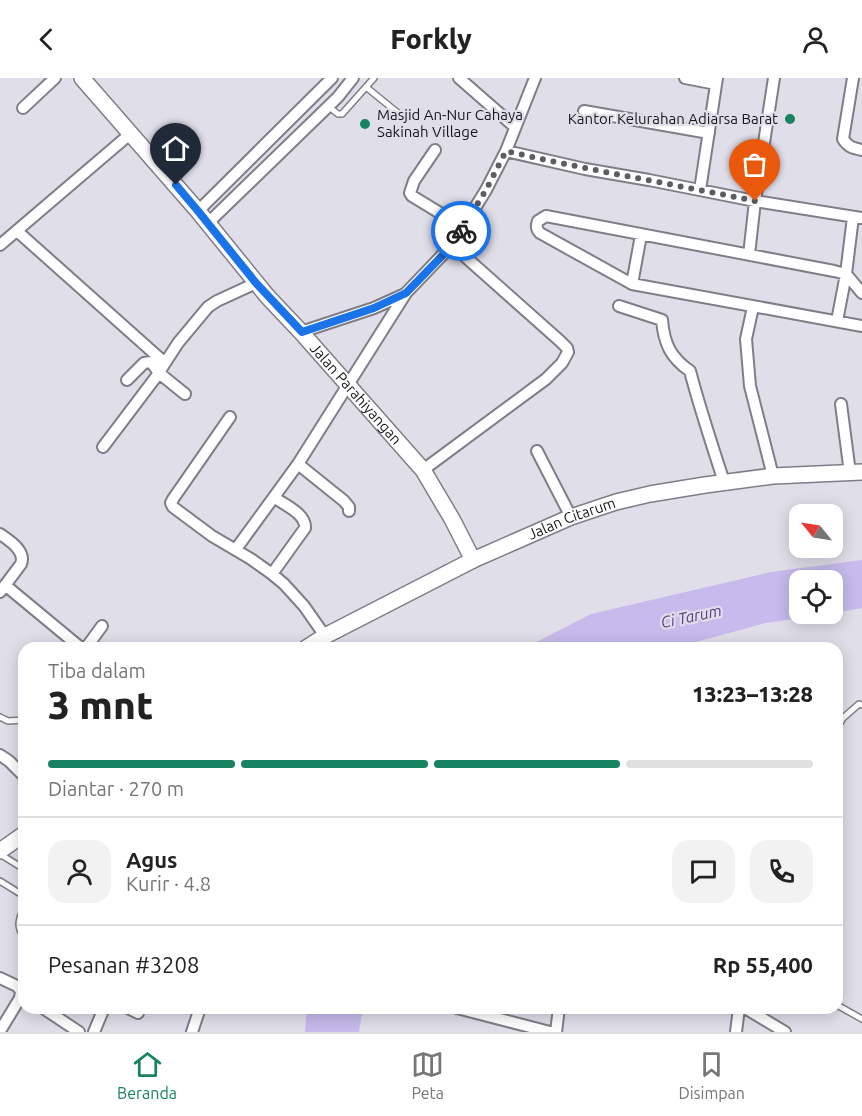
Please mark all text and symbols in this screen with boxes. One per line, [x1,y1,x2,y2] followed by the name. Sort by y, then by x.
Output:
[30,23,63,56] icon: back
[799,23,832,56] icon: person
[390,24,472,54] text: Forkly
[377,106,523,140] place label: Masjid An-Nur Cahaya Sakinah Village
[568,110,778,127] place label: Kantor Kelurahan Adiarsa Barat
[783,112,797,126] marker: Kantor Kelurahan Adiarsa Barat
[358,117,372,131] marker: Masjid An-Nur Cahaya Sakinah Village
[150,123,201,185] pin
[159,132,192,165] icon: home
[729,139,780,201] pin
[738,148,771,181] icon: bag
[431,201,491,261] courier
[445,215,478,248] icon: bike
[307,339,405,448] street label: Jalan Parahiyangan
[525,494,618,543] street label: Jalan Citarum
[789,504,843,558] north arrow
[789,504,843,624] map controls
[789,570,843,624] button: locate
[659,601,723,631] water label: Ci Tarum
[48,659,146,682] text: Tiba dalam
[692,681,813,706] text: 13:23–13:28
[48,683,153,726] text: 3 mnt
[48,777,184,800] text: Diantar · 270 m
[48,840,111,903] button: person
[672,840,735,903] button: chat
[750,840,813,903] button: phone
[126,847,178,872] text: Agus
[126,872,211,895] text: Kurir · 4.8
[48,952,199,977] text: Pesanan #3208
[713,952,813,977] text: Rp 55,400
[117,1048,177,1102] tab: Beranda
[411,1048,444,1102] tab: Peta
[678,1048,745,1102] tab: Disimpan

